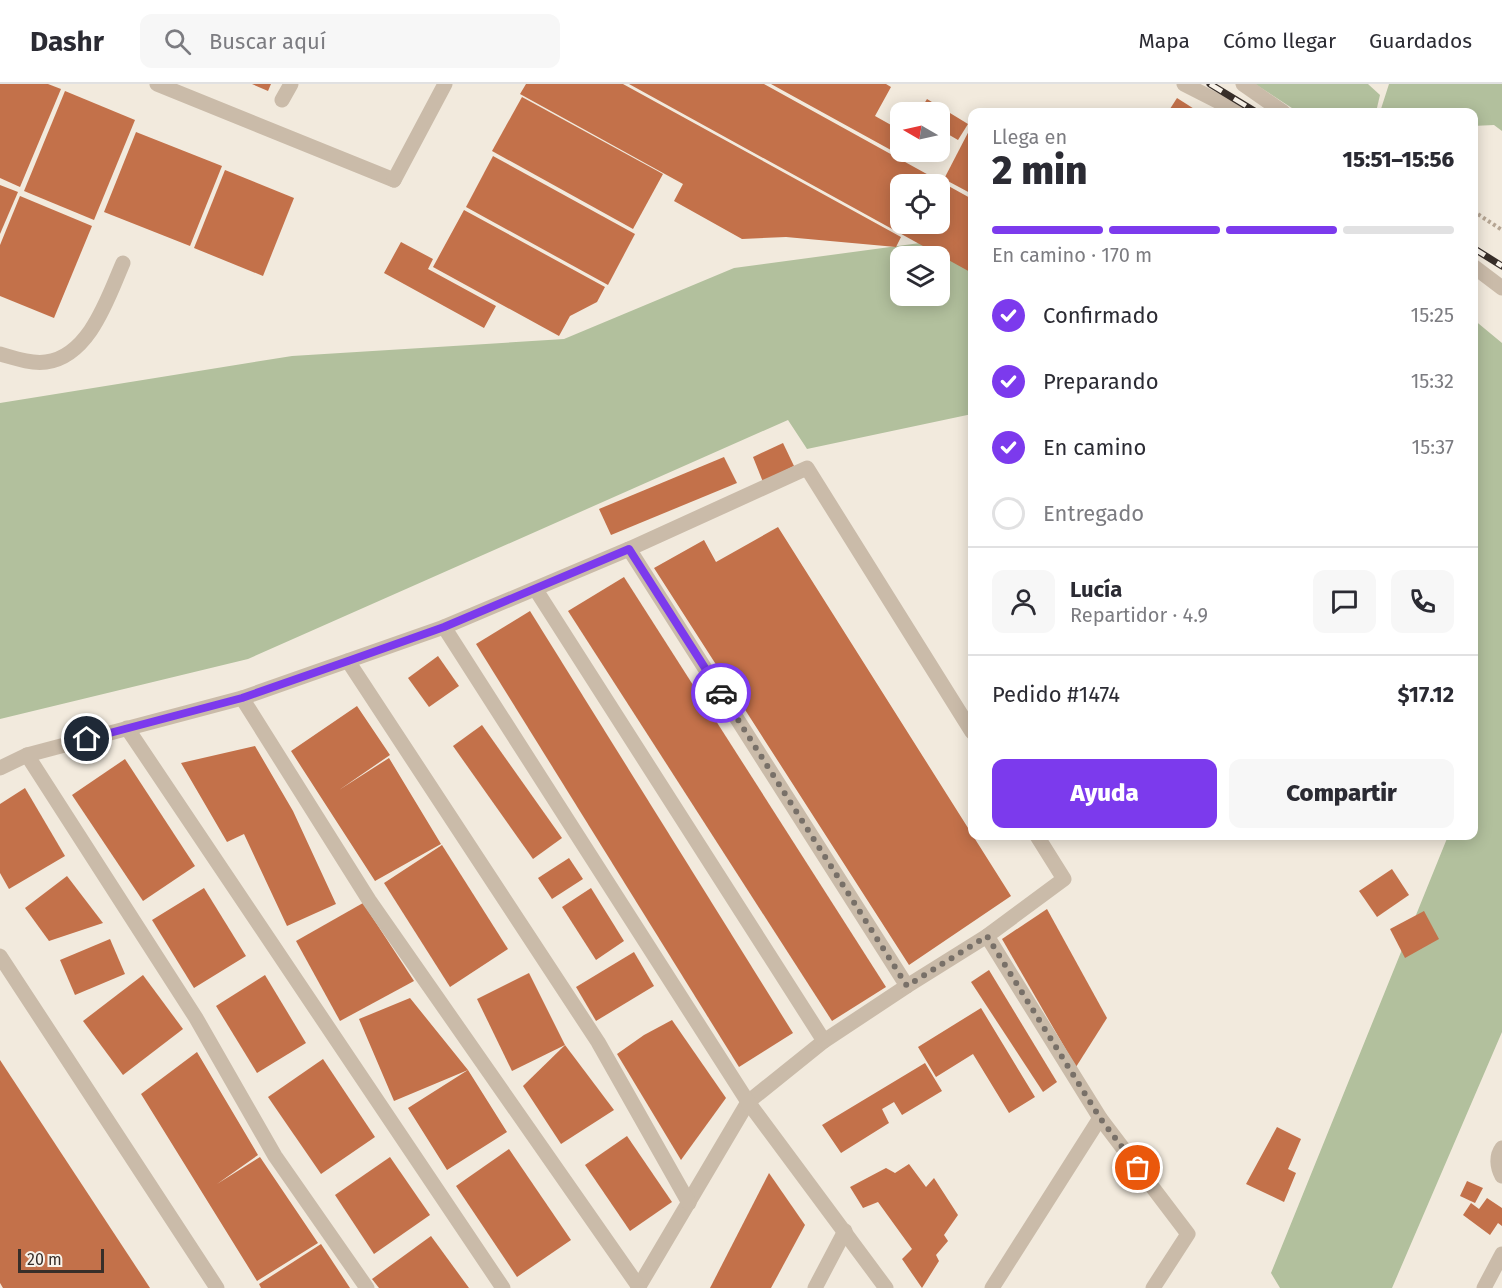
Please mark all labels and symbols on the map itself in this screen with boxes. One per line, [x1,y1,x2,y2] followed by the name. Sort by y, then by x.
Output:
[890,102,950,162] north arrow
[691,663,751,723] courier
[61,713,112,764] pin
[1112,1142,1163,1193] pin
[18,1246,104,1274] scale bar

